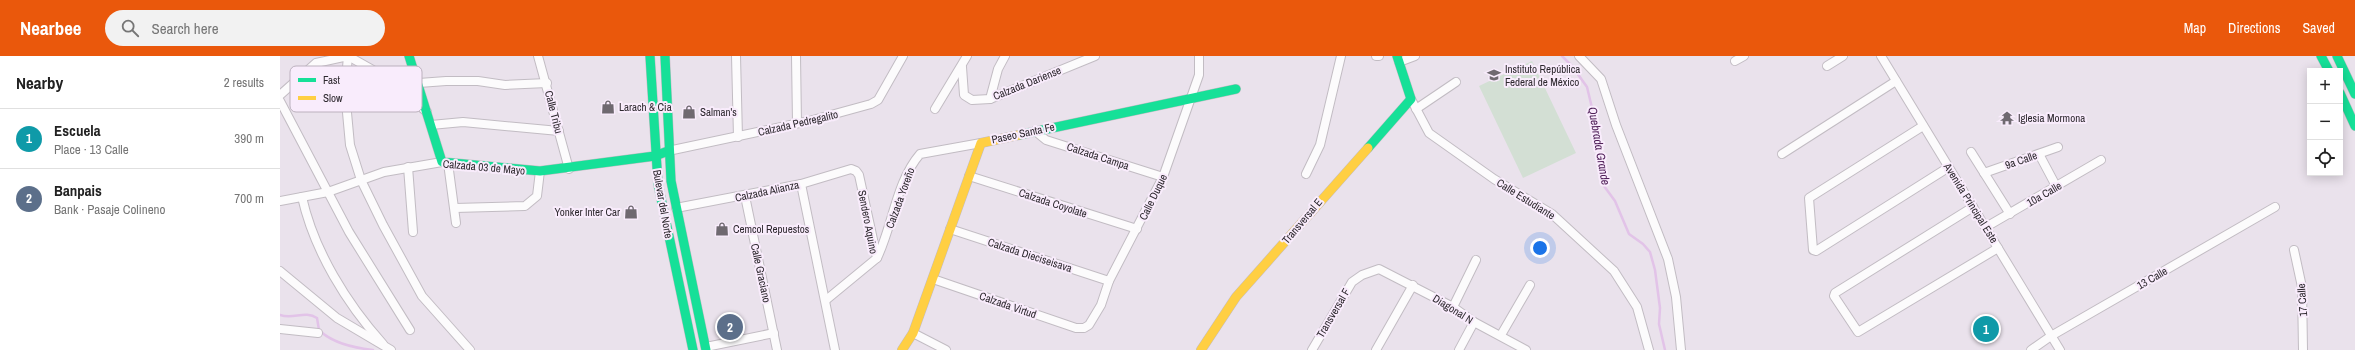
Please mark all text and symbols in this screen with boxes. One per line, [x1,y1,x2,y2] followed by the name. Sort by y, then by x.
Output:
[105,10,385,46] search box
[20,15,81,41] text: Nearbee
[119,17,141,39] icon: search
[151,18,219,39] text: Search here
[2184,19,2206,37] text: Map
[2228,19,2280,37] text: Directions
[2302,19,2335,37] text: Saved
[1505,62,1580,89] place label: Instituto República Federal de México
[991,63,1063,103] street label: Calzada Dariense
[290,66,422,112] legend
[1486,67,1502,83] school or university icon: Instituto República Federal de México
[2307,68,2343,176] map controls
[2307,68,2343,104] button: +
[16,71,63,94] text: Nearby
[323,73,341,87] text: Fast
[224,74,264,91] text: 2 results
[542,89,566,135] street label: Calle Tribu
[323,91,343,105] text: Slow
[600,99,616,115] shop icon: Larach & Cia
[619,100,672,114] place label: Larach & Cia
[681,104,697,120] shop icon: Salman's
[2307,104,2343,140] button: −
[700,105,737,119] place label: Salman's
[1584,106,1614,187] water label: Quebrada Grande
[757,107,839,139] street label: Calzada Pedregalito
[1999,110,2015,126] temple icon: Iglesia Mormona
[2018,111,2085,125] place label: Iglesia Mormona
[990,119,1056,147] street label: Paseo Santa Fe
[54,120,101,141] text: Escuela
[26,130,32,147] text: 1
[234,130,264,147] text: 390 m
[1065,139,1131,173] street label: Calzada Campa
[2307,140,2343,176] button: locate
[54,141,129,158] text: Place · 13 Calle
[2003,148,2039,172] street label: 9a Calle
[442,156,526,178] street label: Calzada 03 de Mayo
[1940,160,2001,246] street label: Avenida Principal Este
[883,166,917,230] street label: Calzada Yoreño
[650,168,676,240] street label: Bulevar del Norte
[1136,172,1170,222] street label: Calle Duque
[1494,176,1558,222] street label: Calle Estudiante
[734,177,800,205] street label: Calzada Alianza
[2024,178,2064,210] street label: 10a Calle
[54,180,102,201] text: Banpais
[1017,185,1089,221] street label: Calzada Coyolate
[855,189,881,255] street label: Sendero Aquino
[26,190,32,207] text: 2
[234,190,264,207] text: 700 m
[1279,195,1325,247] street label: Transversal E
[54,201,165,218] text: Bank · Pasaje Colineno
[623,204,639,220] shop icon: Yonker Inter Car
[555,205,620,219] place label: Yonker Inter Car
[714,221,730,237] shop icon: Cemcol Repuestos
[733,222,810,236] place label: Cemcol Repuestos
[986,235,1074,275] street label: Calzada Dieciseisava
[1530,238,1550,258] your location
[748,242,774,304] street label: Calle Graciano
[2134,264,2170,292] street label: 13 Calle
[2294,283,2310,317] street label: 17 Calle
[1313,285,1353,340] street label: Transversal F
[978,289,1038,321] street label: Calzada Virtud
[1430,291,1476,327] street label: Diagonal N
[717,312,743,342] pin: 2
[1973,314,1999,344] pin: 1

